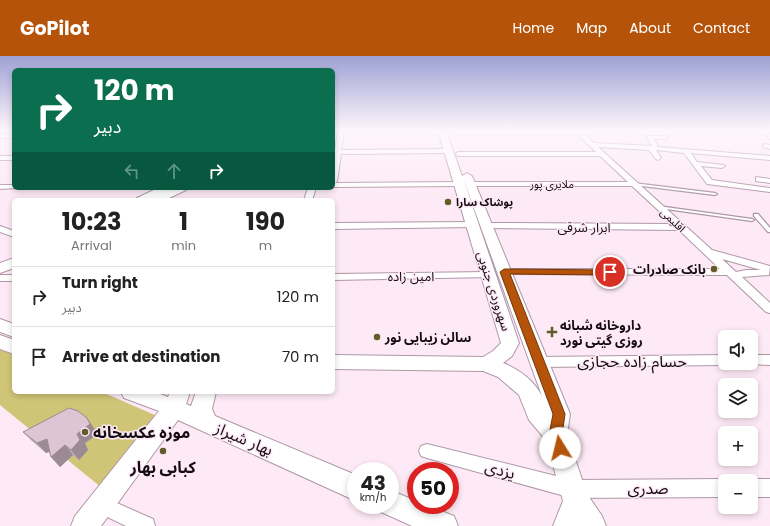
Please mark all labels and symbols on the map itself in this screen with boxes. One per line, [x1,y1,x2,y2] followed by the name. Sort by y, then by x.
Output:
[529,176,574,192] street label: ملایری پور
[456,194,513,210] place label: پوشاک سارا
[443,197,453,207] marker: پوشاک سارا
[657,204,689,236] street label: اقلیمی
[557,218,611,237] street label: ابرار شرقی
[472,249,516,333] street label: سهروردی جنوبی
[593,255,627,289] pin
[633,260,706,279] place label: بانک صادرات
[709,264,719,274] marker: بانک صادرات
[388,267,434,286] street label: امین زاده
[560,316,643,350] place label: داروخانه شبانه روزی گیتی نورد
[547,327,557,337] marker: داروخانه شبانه روزی گیتی نورد
[384,328,471,347] place label: سالن زیبایی نور
[372,332,382,342] marker: سالن زیبایی نور
[577,350,687,374] street label: حسام زاده حجازی
[210,416,277,462] street label: بهار شیراز
[93,421,190,444] place label: موزه عکسخانه
[80,427,90,437] marker: موزه عکسخانه
[539,427,581,469] position arrow
[158,446,168,456] marker: کبابی بهار
[482,455,518,485] street label: یزدی
[129,456,197,479] place label: کبابی بهار
[407,462,459,514] speed limit sign: 50
[628,477,669,500] street label: صدری

